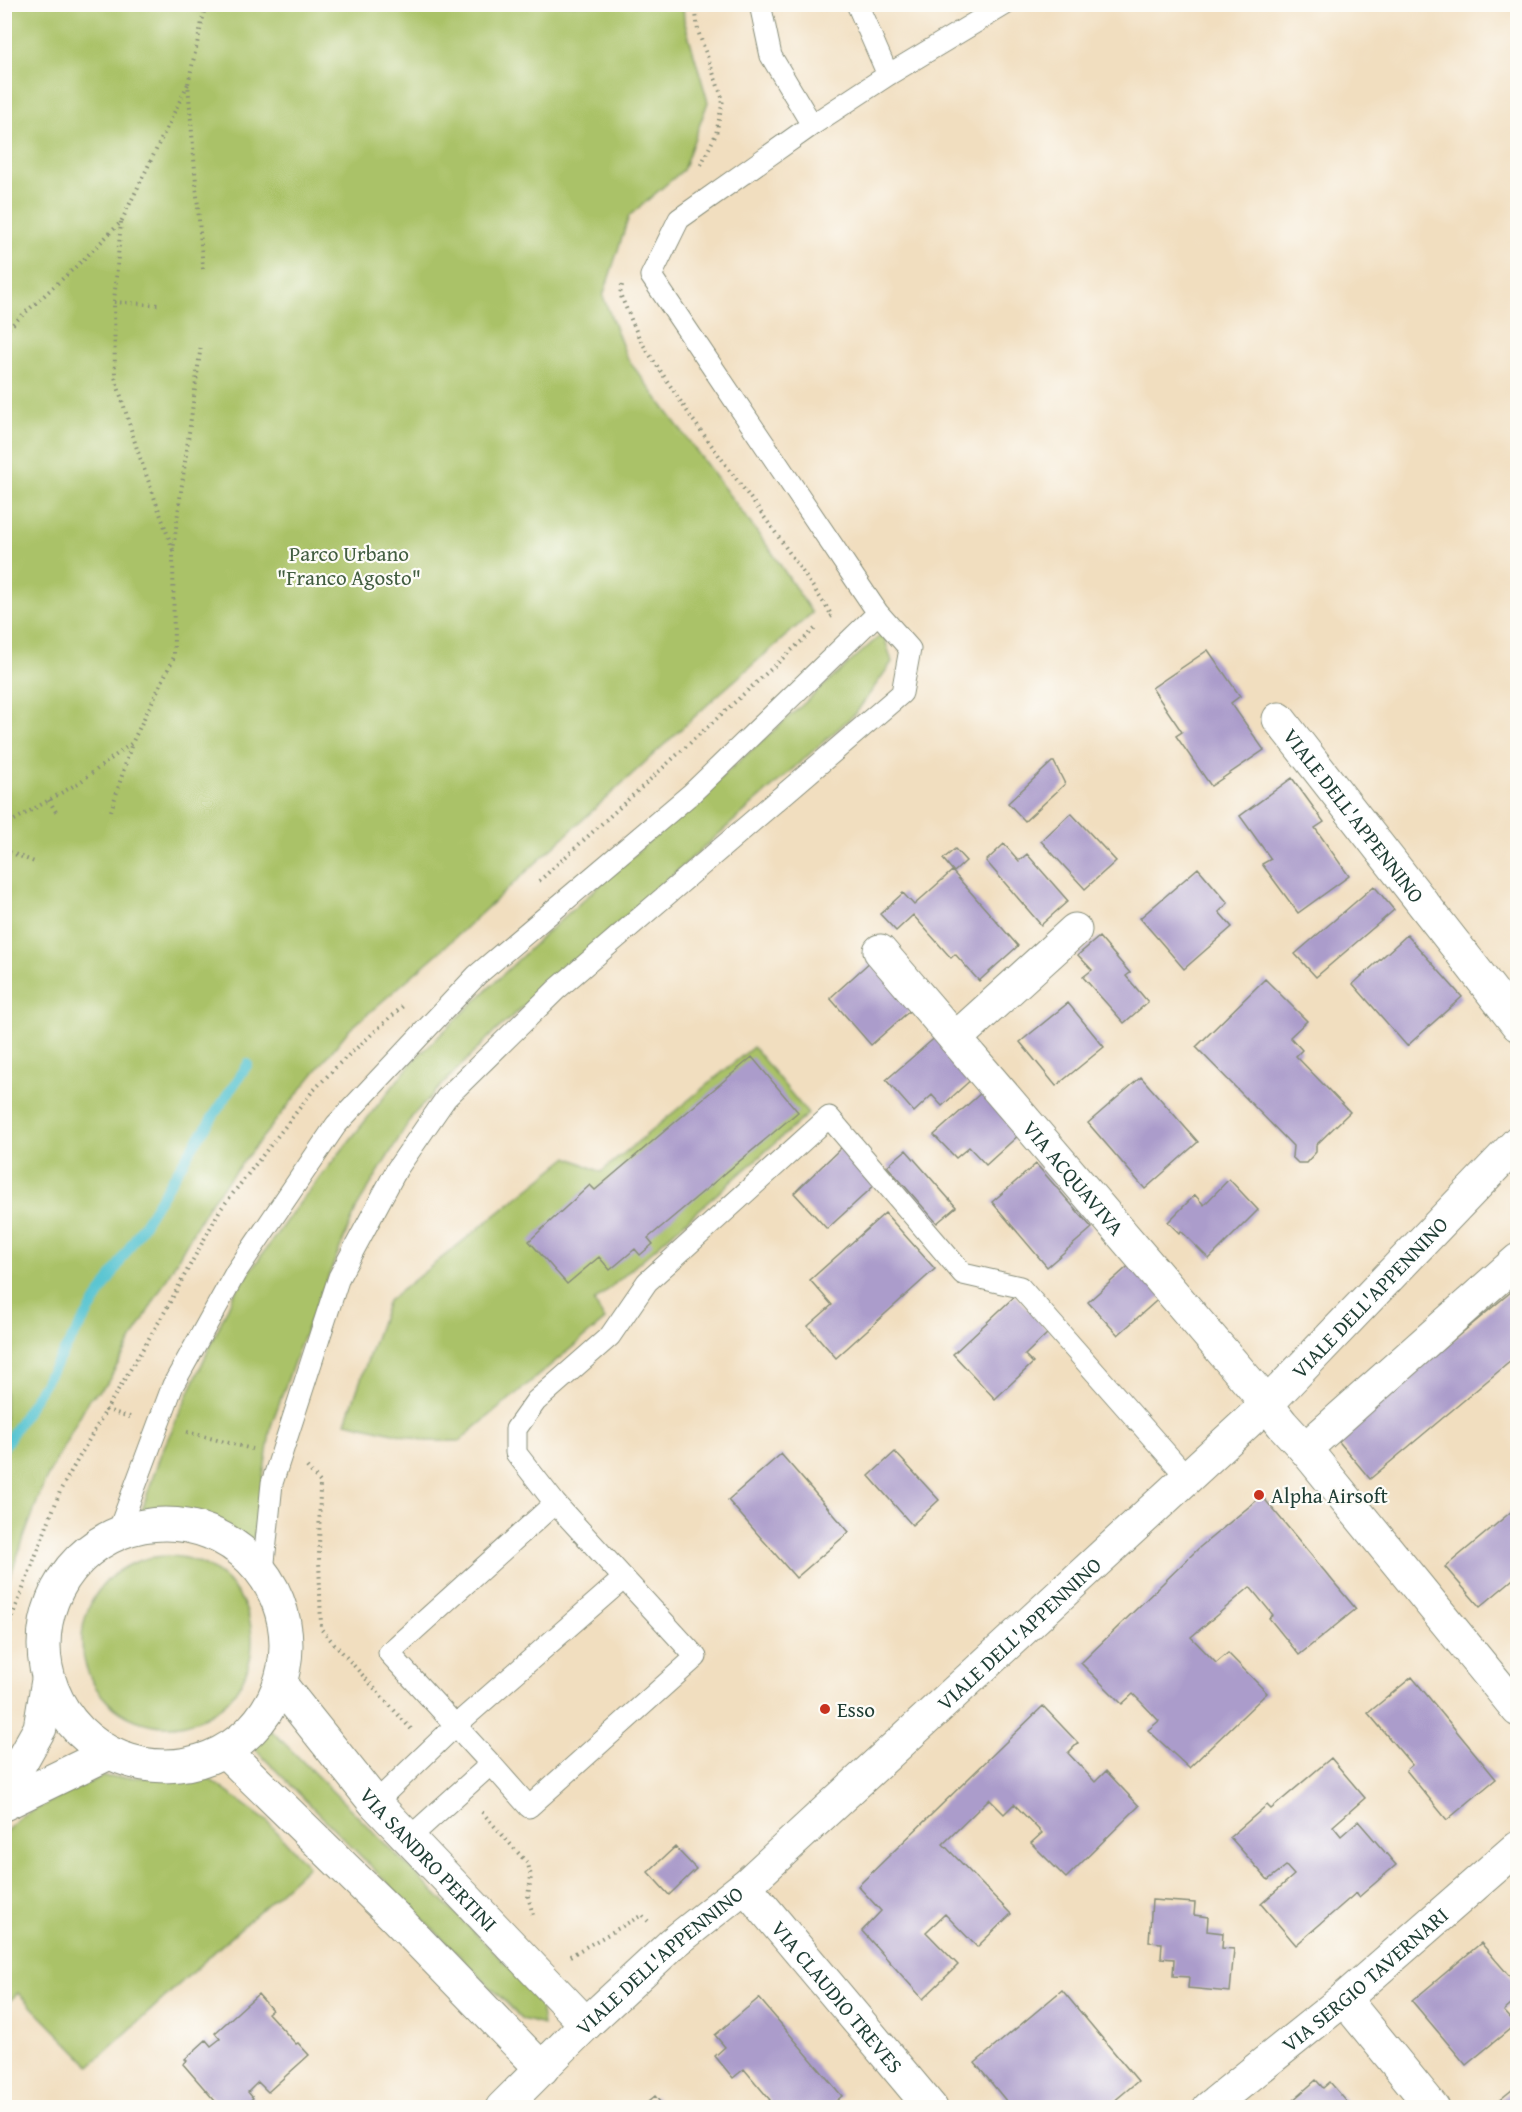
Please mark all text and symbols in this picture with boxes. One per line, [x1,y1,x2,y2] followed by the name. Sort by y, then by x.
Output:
[277,538,421,593] park label: Parco Urbano "Franco Agosto"
[1276,721,1432,909] street label: VIALE DELL'APPENNINO
[1015,1113,1132,1242] street label: VIA ACQUAVIVA
[1284,1209,1455,1385] street label: VIALE DELL'APPENNINO
[1271,1480,1388,1511] place label: Alpha Airsoft
[1252,1488,1266,1502] marker: Alpha Airsoft
[930,1549,1108,1717] street label: VIALE DELL'APPENNINO
[837,1694,875,1725] place label: Esso
[818,1702,832,1716] marker: Esso
[353,1780,505,1938] street label: VIA SANDRO PERTINI
[568,1878,750,2042] street label: VIALE DELL'APPENNINO
[1275,1900,1455,2059] street label: VIA SERGIO TAVERNARI
[764,1913,911,2079] street label: VIA CLAUDIO TREVES

